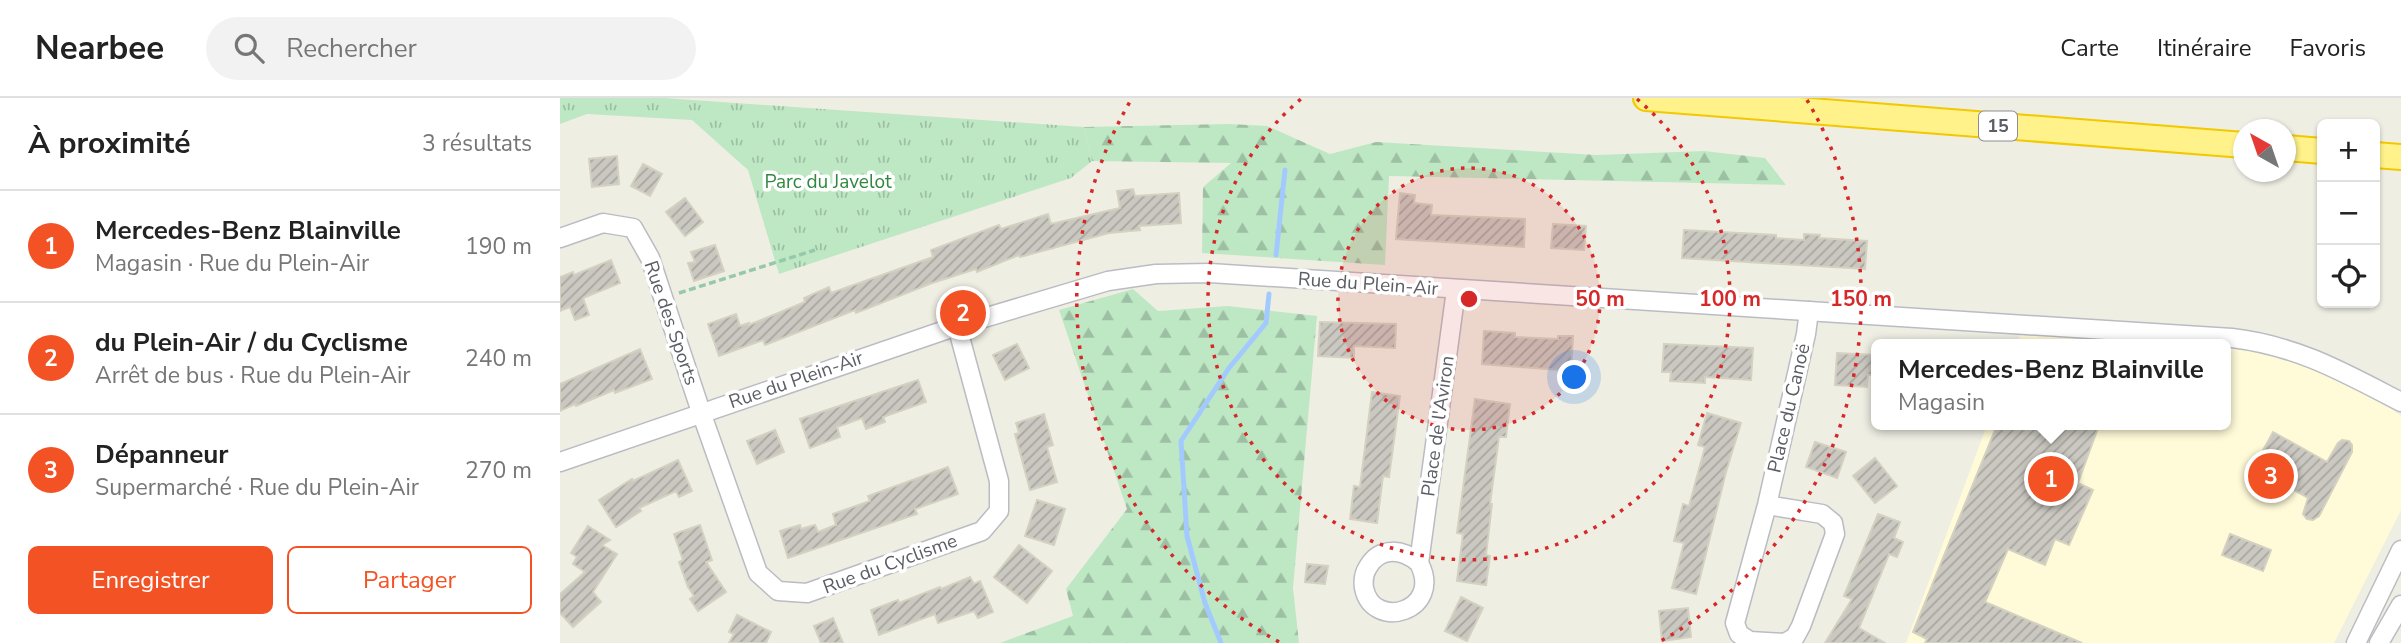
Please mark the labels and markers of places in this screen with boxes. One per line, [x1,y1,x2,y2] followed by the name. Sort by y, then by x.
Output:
[940,287,986,339] pin: 2
[1457,287,1481,311] centre of rings
[2248,450,2294,502] pin: 3
[2028,453,2074,505] pin: 1

